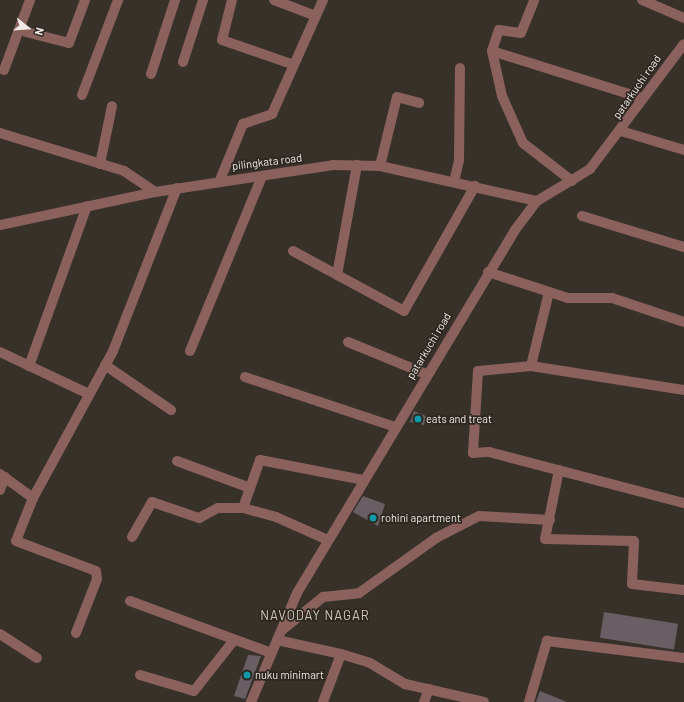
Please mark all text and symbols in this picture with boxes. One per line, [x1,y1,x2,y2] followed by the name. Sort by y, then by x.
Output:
[8,8,48,48] north arrow
[33,26,47,37] text: N
[610,53,664,121] street label: patarkuchi road
[231,151,303,173] street label: pilingkata road
[404,310,454,382] street label: patarkuchi road
[426,412,492,426] place label: eats and treat
[413,414,423,424] marker: eats and treat
[381,511,461,525] place label: rohini apartment
[368,513,378,523] marker: rohini apartment
[260,607,370,623] district label: NAVODAY NAGAR
[255,668,324,682] place label: nuku minimart
[242,670,252,680] marker: nuku minimart

